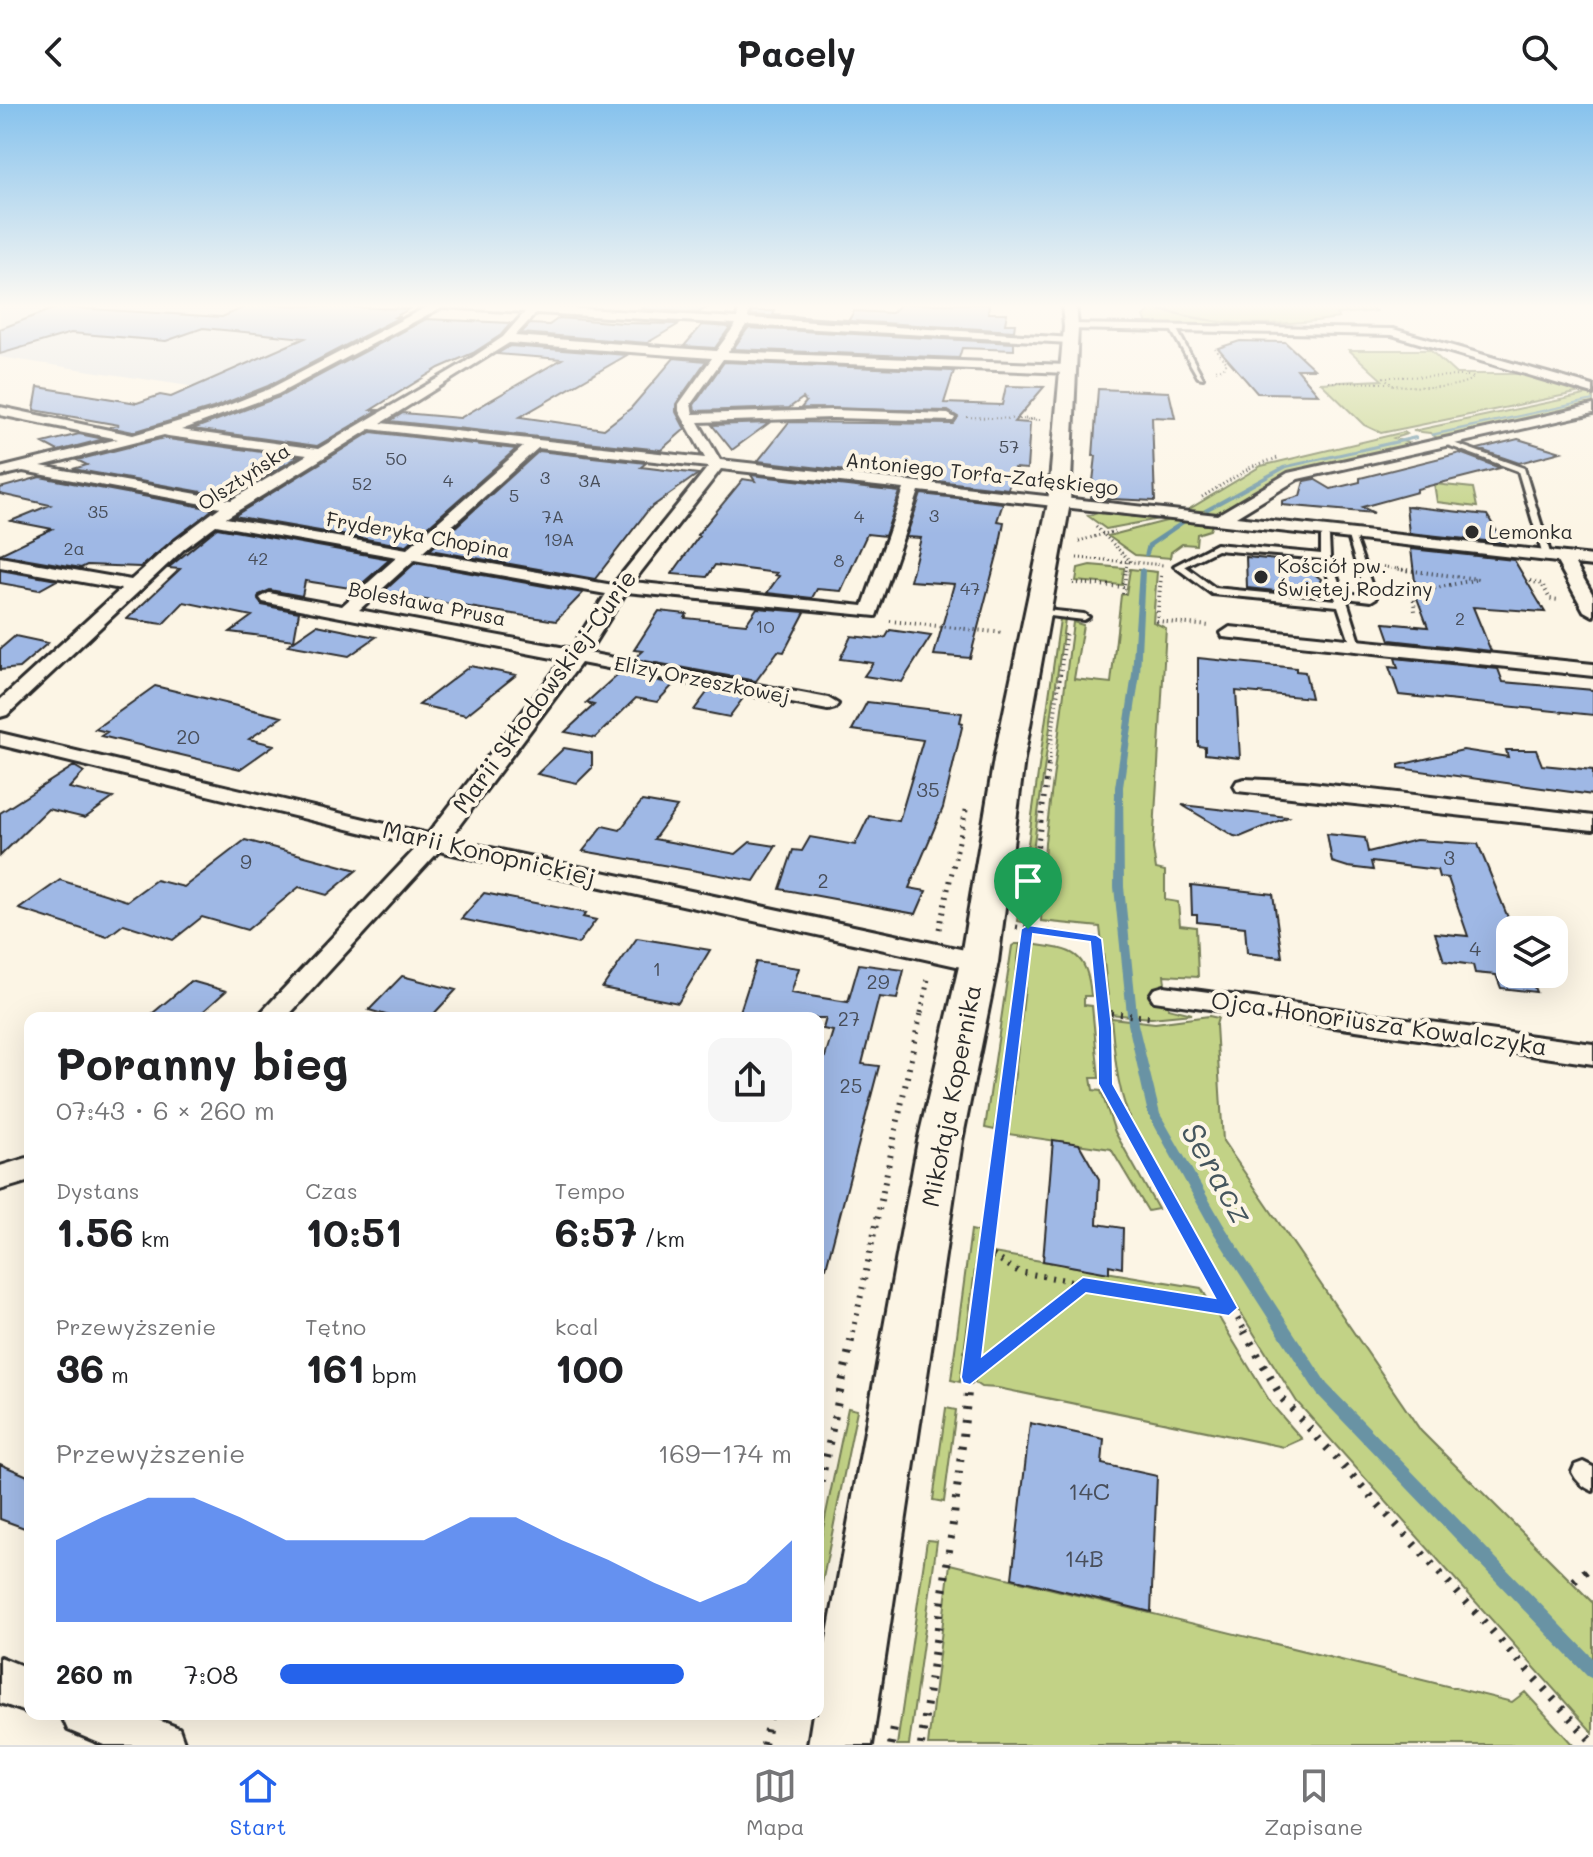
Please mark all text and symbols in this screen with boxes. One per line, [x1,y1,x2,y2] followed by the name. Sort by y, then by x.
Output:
[737,29,856,76] text: Pacely
[32,30,76,74] icon: back
[1517,30,1561,74] icon: search
[999,434,1019,458] house number: 57
[192,437,294,516] street label: Olsztyńska
[385,446,407,470] house number: 50
[845,446,1120,500] street label: Antoniego Torfa-Załęskiego
[540,465,550,489] house number: 3
[443,468,454,492] house number: 4
[578,468,602,492] house number: 3A
[352,471,372,495] house number: 52
[509,483,519,507] house number: 5
[87,499,109,523] house number: 35
[929,503,939,527] house number: 3
[542,504,564,528] house number: 7A
[854,504,865,528] house number: 4
[324,505,512,563] street label: Fryderyka Chopina
[1488,518,1573,544] place label: Lemonka
[1463,523,1481,541] marker: Lemonka
[543,527,575,551] house number: 19A
[63,536,85,560] house number: 2a
[248,546,268,570] house number: 42
[834,548,845,572] house number: 8
[1277,552,1433,601] place label: Kościół pw. Świętej Rodziny
[445,563,643,819] street label: Marii Skłodowskiej-Curie
[1252,568,1270,586] marker: Kościół pw. Świętej Rodziny
[346,575,508,631] street label: Bolesława Prusa
[960,576,980,600] house number: 47
[1455,606,1465,630] house number: 2
[755,614,775,638] house number: 10
[612,649,792,709] street label: Elizy Orzeszkowej
[176,723,200,749] house number: 20
[916,776,940,802] house number: 35
[380,813,599,892] street label: Marii Konopnickiej
[1443,844,1455,870] house number: 3
[994,847,1062,929] pin
[240,848,252,874] house number: 9
[1006,859,1050,903] icon: arrive
[817,867,829,893] house number: 2
[1496,916,1568,988] map controls
[1496,916,1568,988] button: layers
[1469,935,1481,961] house number: 4
[653,955,661,981] house number: 1
[867,968,890,994] house number: 29
[914,982,987,1209] street label: Mikołaja Kopernika
[1209,984,1549,1061] street label: Ojca Honoriusza Kowalczyka
[838,1005,860,1031] house number: 27
[56,1034,348,1091] text: Poranny bieg
[708,1038,792,1122] button: share
[840,1072,862,1098] house number: 25
[56,1093,275,1127] text: 07:43 · 6 × 260 m
[1173,1114,1265,1230] water label: Seracz
[56,1176,140,1205] text: Dystans
[305,1176,358,1205] text: Czas
[555,1176,625,1205] text: Tempo
[56,1205,134,1257] text: 1.56
[305,1205,403,1257] text: 10:51
[555,1205,637,1257] text: 6:57
[134,1224,170,1253] text: km
[637,1224,685,1253] text: /km
[56,1312,216,1341] text: Przewyższenie
[305,1312,366,1341] text: Tętno
[555,1312,599,1341] text: kcal
[56,1341,104,1393] text: 36
[305,1341,365,1393] text: 161
[555,1341,624,1393] text: 100
[104,1360,129,1389] text: m
[365,1360,417,1389] text: bpm
[56,1436,245,1470] text: Przewyższenie
[658,1436,792,1470] text: 169–174 m
[1068,1475,1110,1506] house number: 14C
[1064,1542,1104,1573] house number: 14B
[56,1657,133,1691] text: 260 m
[184,1657,238,1691] text: 7:08
[230,1764,286,1841] tab: Start
[746,1764,804,1841] tab: Mapa
[1264,1764,1363,1841] tab: Zapisane

